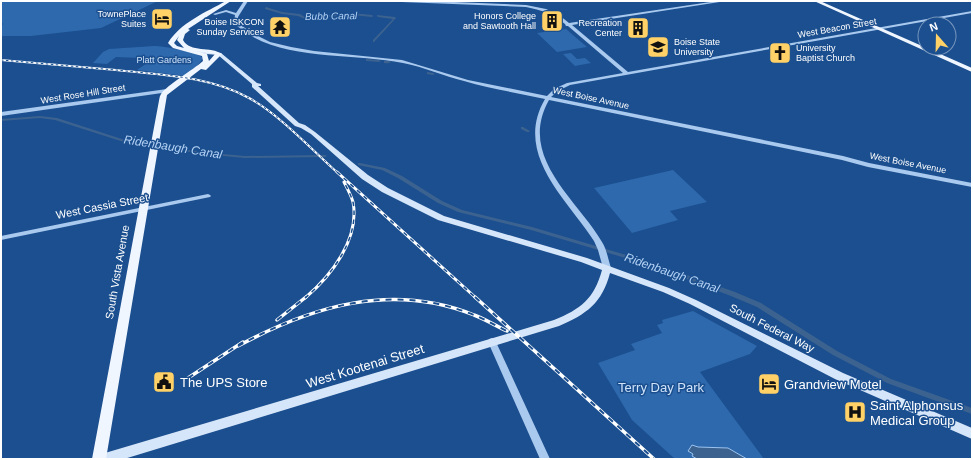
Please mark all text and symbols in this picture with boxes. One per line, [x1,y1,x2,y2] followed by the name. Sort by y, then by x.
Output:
[149,6,175,32] hotel icon: TownePlace Suites
[539,8,565,34] building icon: Honors College and Sawtooth Hall
[97,9,146,29] place label: TownePlace Suites
[305,10,358,22] water label: Bubb Canal
[463,11,536,31] place label: Honors College and Sawtooth Hall
[267,14,293,40] temple icon: Boise ISKCON Sunday Services
[625,15,651,41] building icon: Recreation Center
[797,16,878,40] street label: West Beacon Street
[917,16,957,56] north arrow
[196,17,264,37] place label: Boise ISKCON Sunday Services
[578,18,622,38] place label: Recreation Center
[928,20,939,34] text: N
[645,34,671,60] school or university icon: Boise State University
[674,37,720,57] place label: Boise State University
[767,40,793,66] church icon: University Baptist Church
[796,43,855,63] place label: University Baptist Church
[136,55,192,65] park label: Platt Gardens
[40,82,126,106] street label: West Rose Hill Street
[552,85,630,111] street label: West Boise Avenue
[123,132,224,162] water label: Ridenbaugh Canal
[869,151,947,175] street label: West Boise Avenue
[55,191,149,221] street label: West Cassia Street
[103,224,131,320] street label: South Vista Avenue
[623,250,722,296] water label: Ridenbaugh Canal
[728,301,817,355] street label: South Federal Way
[304,341,426,391] street label: West Kootenai Street
[151,369,177,395] public building icon: The UPS Store
[756,371,782,397] hotel icon: Grandview Motel
[180,375,267,390] place label: The UPS Store
[784,377,882,392] place label: Grandview Motel
[618,380,704,395] park label: Terry Day Park
[870,398,964,428] place label: Saint Alphonsus Medical Group
[842,399,868,425] hospital icon: Saint Alphonsus Medical Group

